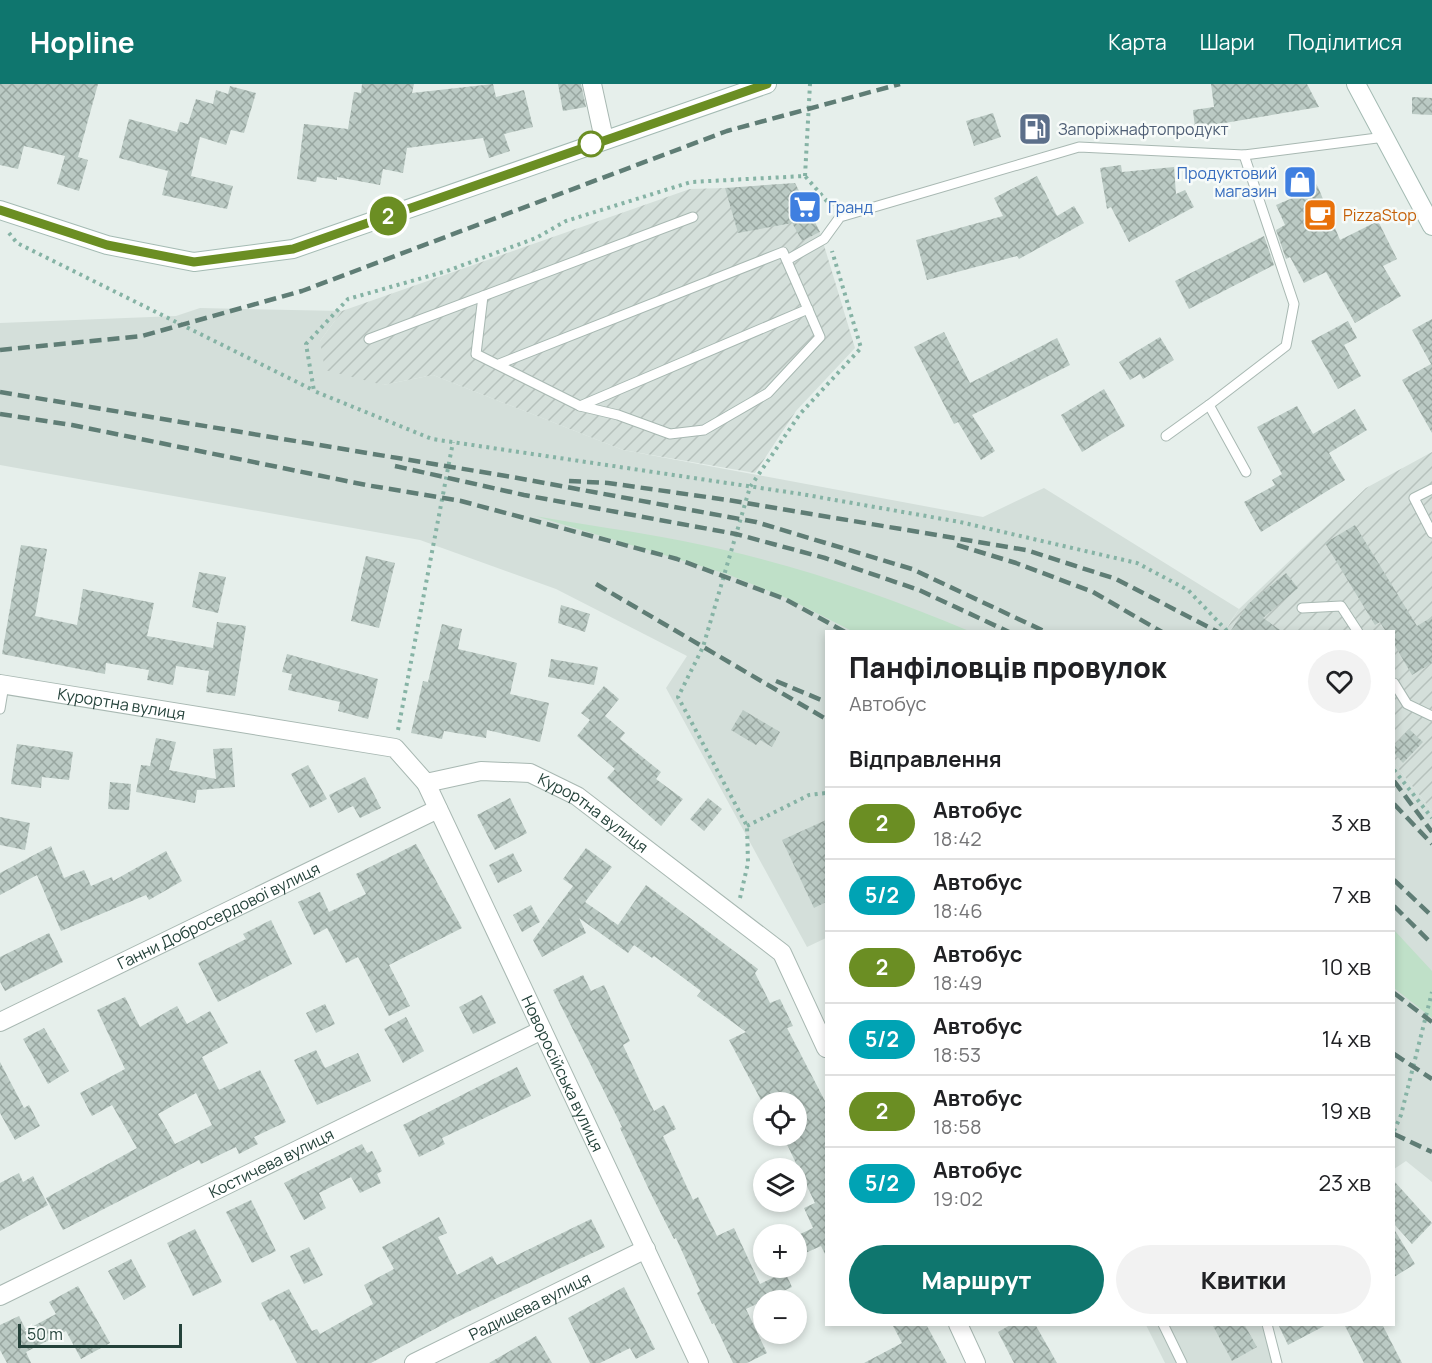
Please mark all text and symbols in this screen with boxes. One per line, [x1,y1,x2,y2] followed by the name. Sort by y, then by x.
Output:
[30,23,135,61] text: Hopline
[1108,28,1167,56] text: Карта
[1200,28,1255,56] text: Шари
[1288,28,1402,56] text: Поділитися
[1017,111,1053,147] fuel station icon: Запоріжнафтопродукт
[1058,118,1229,140] place label: Запоріжнафтопродукт
[578,131,604,157] unlabelled marker
[1177,162,1277,202] place label: Продуктовий магазин
[1282,164,1318,200] shop icon: Продуктовий магазин
[787,189,823,225] supermarket icon: Гранд
[368,196,408,236] line badge: 2
[828,196,873,218] place label: Гранд
[1302,197,1338,233] cafe icon: PizzaStop
[382,202,394,230] text: 2
[1343,204,1417,226] place label: PizzaStop
[849,648,1166,686] text: Панфіловців провулок
[1308,650,1371,713] button: heart
[56,682,187,725] street label: Курортна вулиця
[849,690,927,717] text: Автобус
[849,744,1002,774] text: Відправлення
[534,768,653,858] street label: Курортна вулиця
[933,795,1022,825] text: Автобус
[1331,808,1371,838] text: 3 хв
[876,809,888,837] text: 2
[933,825,982,852] text: 18:42
[114,857,323,974] street label: Ганни Добросердової вулиця
[933,867,1022,897] text: Автобус
[1332,880,1371,910] text: 7 хв
[865,881,899,909] text: 5/2
[933,897,983,924] text: 18:46
[933,939,1022,969] text: Автобус
[1321,952,1371,982] text: 10 хв
[876,953,888,981] text: 2
[933,969,982,996] text: 18:49
[517,992,609,1155] street label: Новоросійська вулиця
[933,1011,1022,1041] text: Автобус
[1322,1024,1371,1054] text: 14 хв
[865,1025,899,1053] text: 5/2
[933,1041,981,1068] text: 18:53
[933,1083,1022,1113] text: Автобус
[753,1092,807,1344] map controls
[753,1092,807,1146] button: locate
[1321,1096,1371,1126] text: 19 хв
[876,1097,888,1125] text: 2
[933,1113,982,1140] text: 18:58
[205,1123,337,1203] street label: Костичева вулиця
[933,1155,1022,1185] text: Автобус
[753,1158,807,1212] button: layers
[1319,1168,1371,1198] text: 23 хв
[865,1169,899,1197] text: 5/2
[933,1185,983,1212] text: 19:02
[753,1224,807,1278] button: +
[849,1245,1104,1314] button: Маршрут
[1116,1245,1371,1314] button: Квитки
[465,1267,594,1345] street label: Радищева вулиця
[753,1290,807,1344] button: −
[18,1321,182,1348] scale bar
[27,1323,63,1345] text: 50 m

